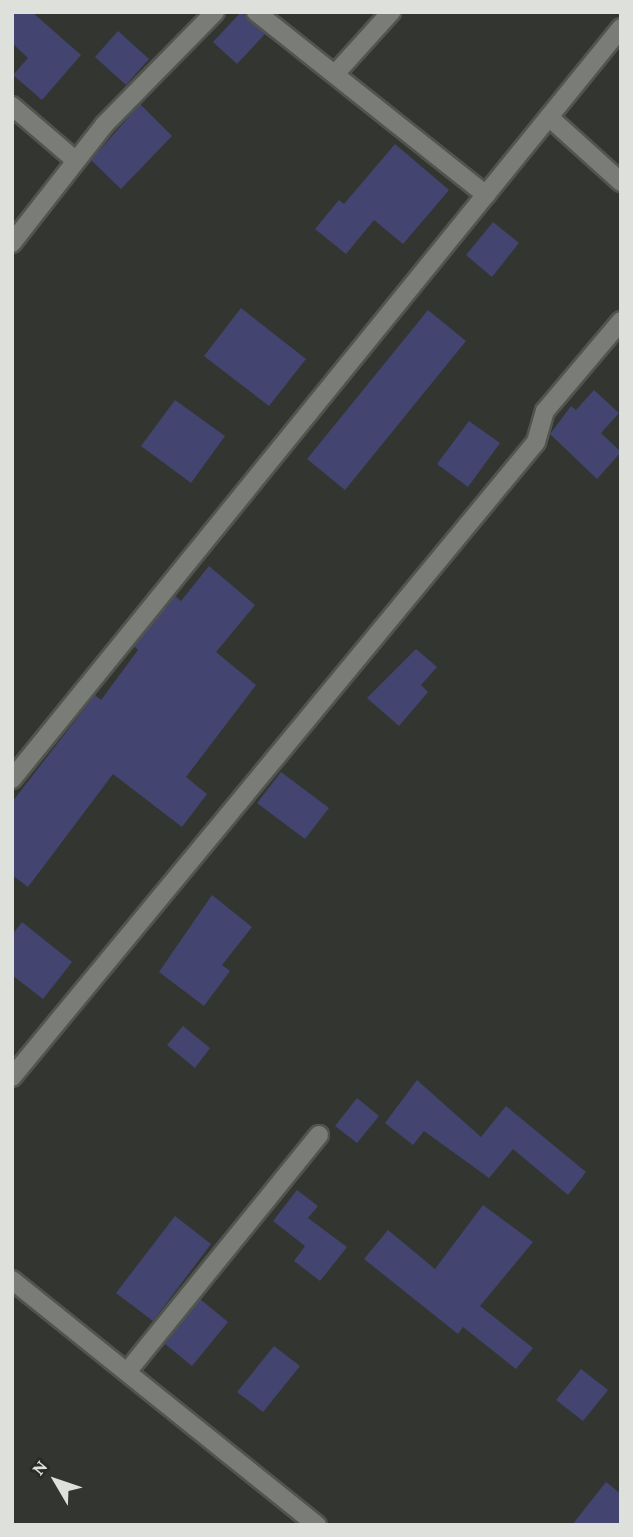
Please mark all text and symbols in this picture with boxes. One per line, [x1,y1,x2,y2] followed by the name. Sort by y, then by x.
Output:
[21,1446,91,1516] north arrow
[27,1456,52,1479] text: N

